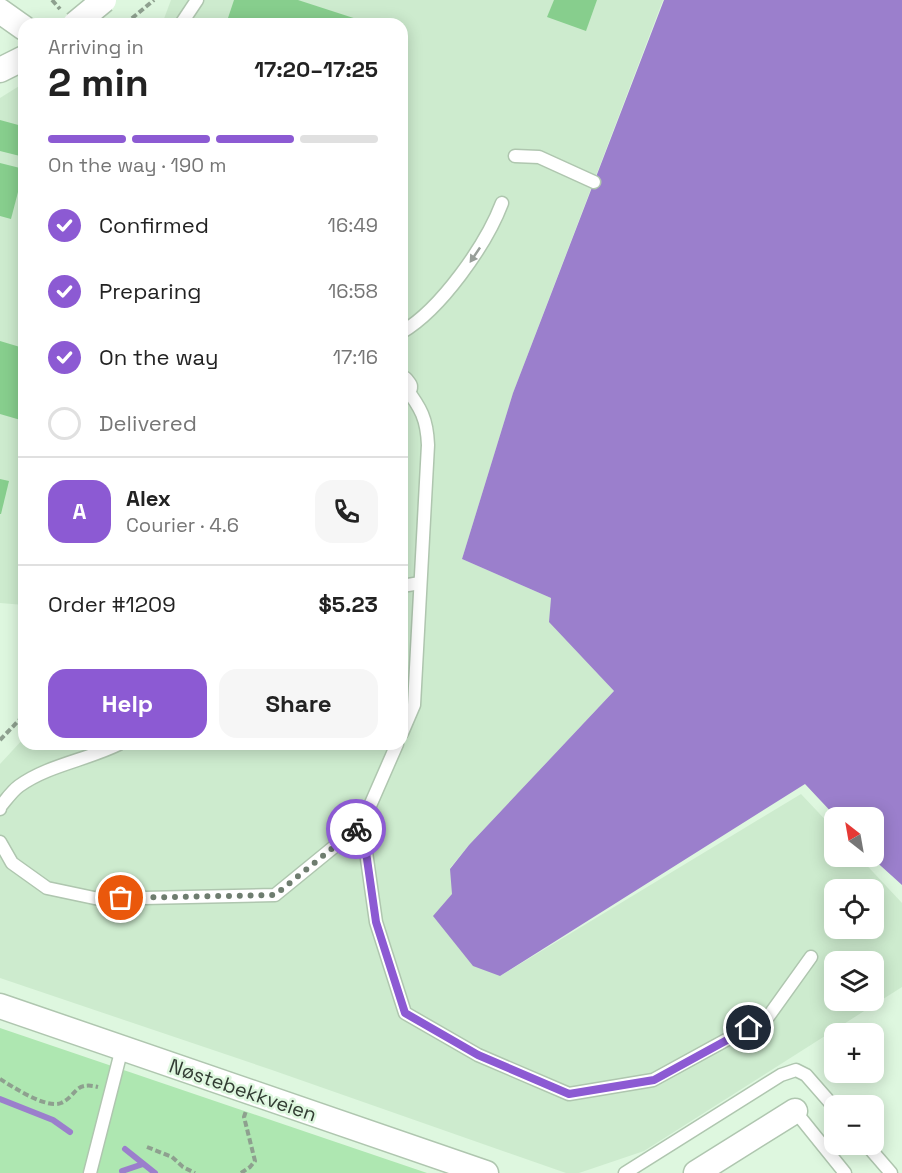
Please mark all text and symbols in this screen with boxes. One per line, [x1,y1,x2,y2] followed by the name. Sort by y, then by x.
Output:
[48,34,144,60] text: Arriving in
[254,55,378,83] text: 17:20–17:25
[48,58,149,107] text: 2 min
[48,152,226,178] text: On the way · 190 m
[48,209,81,242] icon: check
[99,211,209,239] text: Confirmed
[328,212,378,238] text: 16:49
[469,246,481,262] one-way arrow
[48,275,81,308] icon: check
[99,277,201,305] text: Preparing
[328,278,378,304] text: 16:58
[48,341,81,374] icon: check
[99,343,218,371] text: On the way
[333,344,378,370] text: 17:16
[99,409,197,437] text: Delivered
[315,480,378,543] button: phone
[126,484,171,512] text: Alex
[73,497,86,525] text: A
[126,512,239,538] text: Courier · 4.6
[48,590,176,618] text: Order #1209
[318,590,378,618] text: $5.23
[48,669,207,738] button: Help
[219,669,378,738] button: Share
[326,799,386,859] courier
[824,807,884,867] north arrow
[824,807,884,1155] map controls
[340,813,373,846] icon: bike
[95,872,146,923] pin
[824,879,884,939] button: locate
[104,881,137,914] icon: bag
[824,951,884,1011] button: layers
[723,1002,774,1053] pin
[732,1011,765,1044] icon: home
[824,1023,884,1083] button: +
[166,1053,320,1127] street label: Nøstebekkveien
[824,1095,884,1155] button: −

